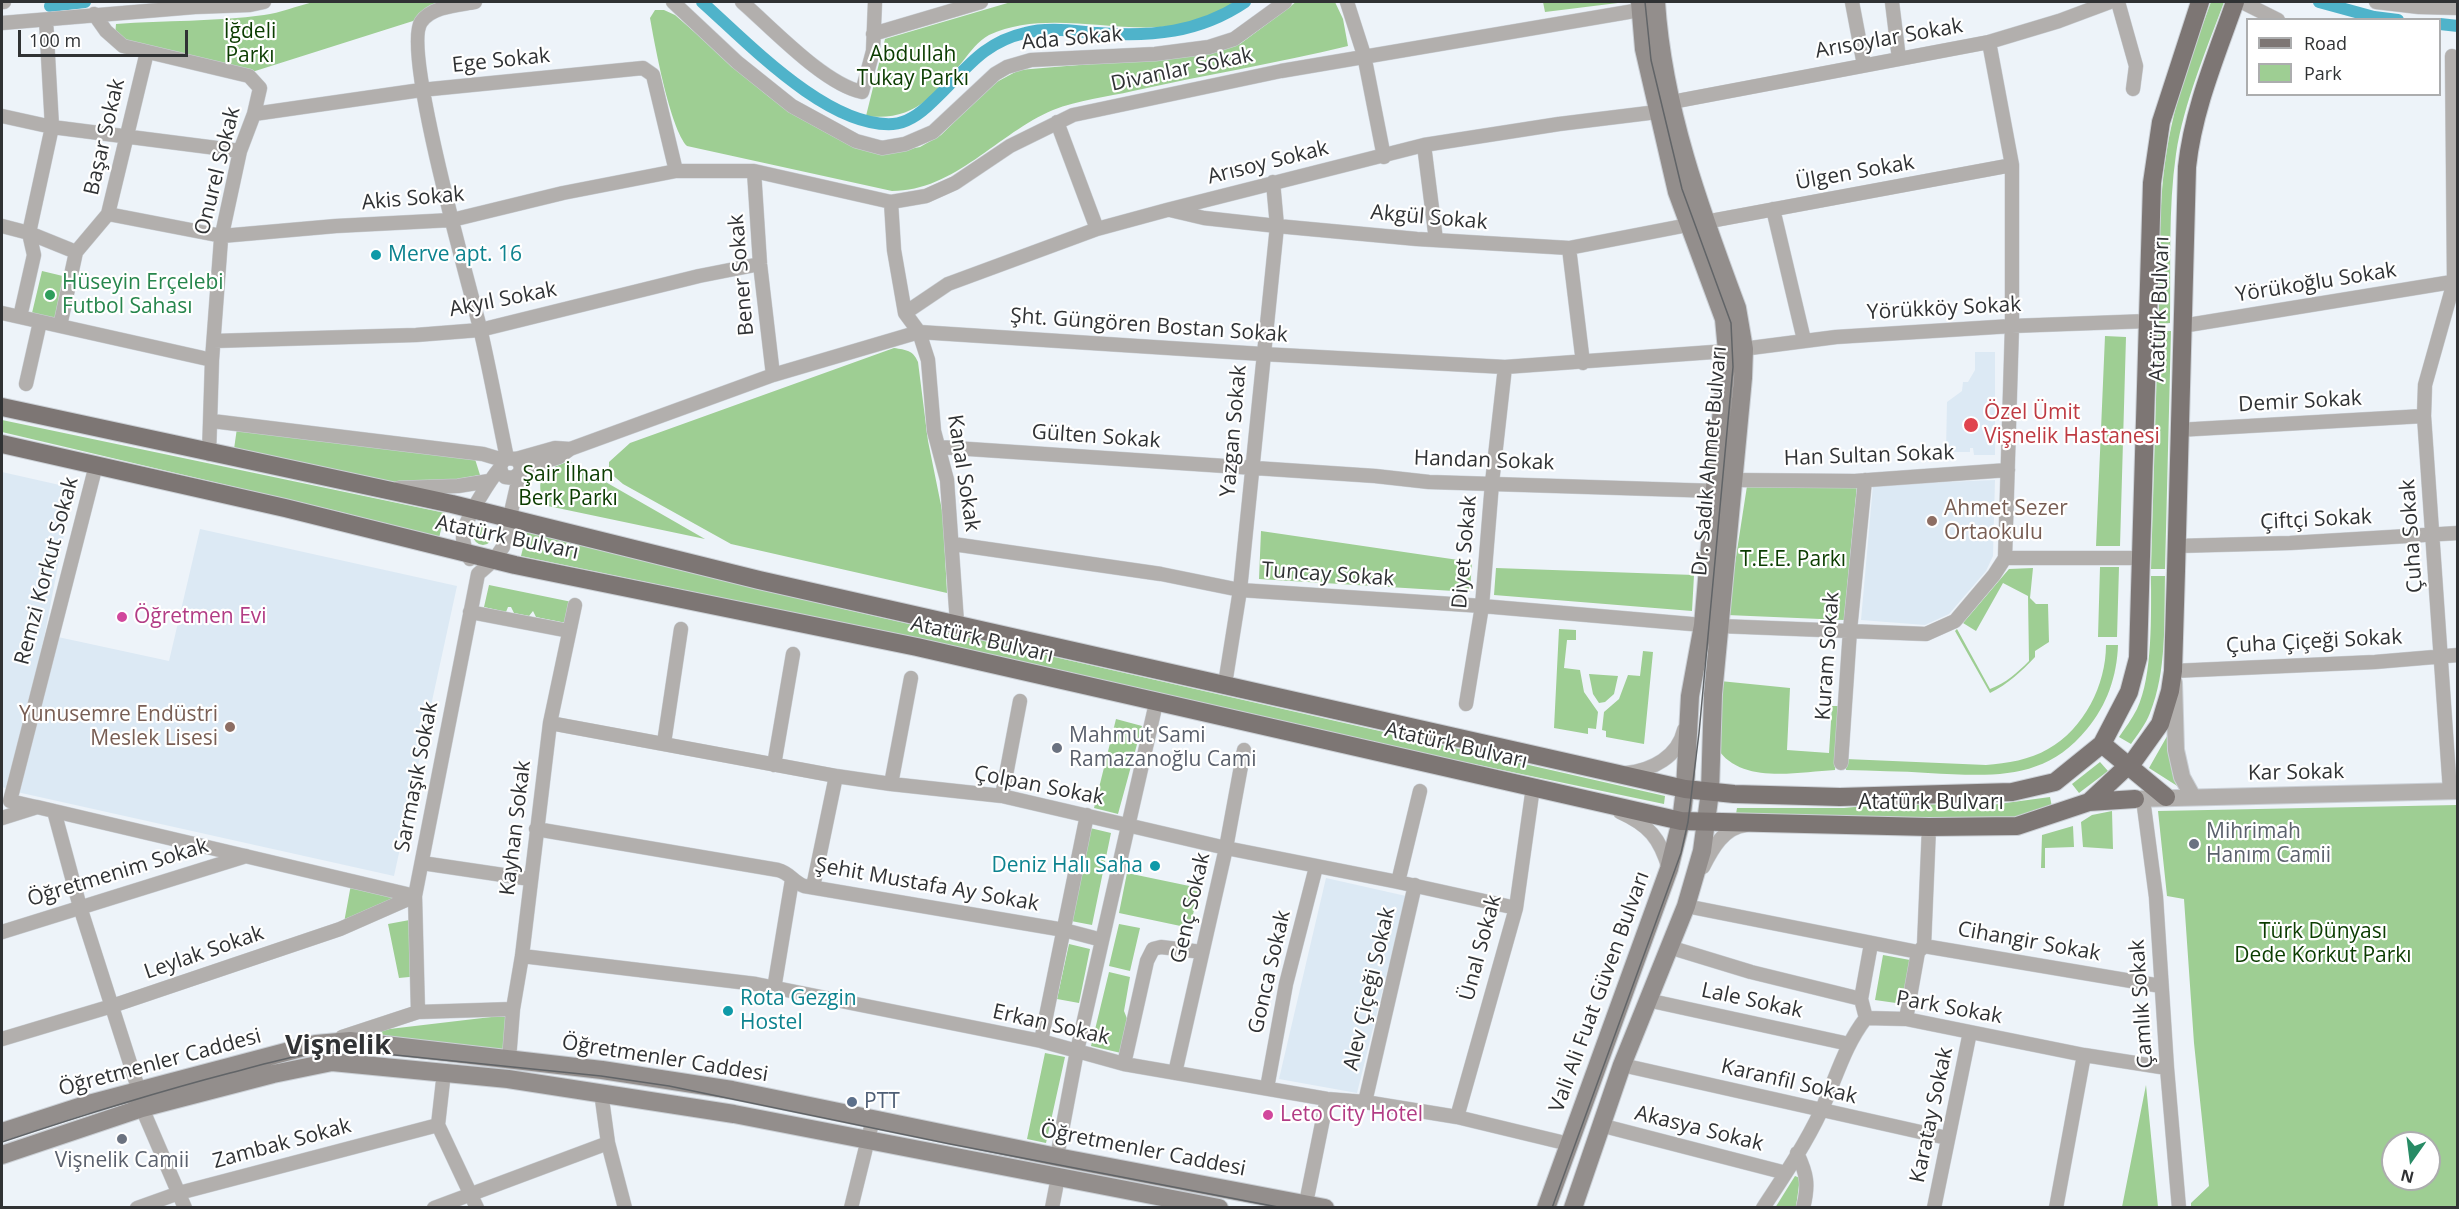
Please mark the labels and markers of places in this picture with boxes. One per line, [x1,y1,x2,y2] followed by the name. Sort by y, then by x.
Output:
[388,242,522,268] place label: Merve apt. 16
[369,248,383,262] marker: Merve apt. 16
[62,270,224,320] place label: Hüseyin Erçelebi Futbol Sahası
[43,288,57,302] marker: Hüseyin Erçelebi Futbol Sahası
[1984,400,2160,450] place label: Özel Ümit Vişnelik Hastanesi
[1962,416,1980,434] marker: Özel Ümit Vişnelik Hastanesi
[1944,496,2068,546] place label: Ahmet Sezer Ortaokulu
[1925,514,1939,528] marker: Ahmet Sezer Ortaokulu
[134,604,267,630] place label: Öğretmen Evi
[115,610,129,624] marker: Öğretmen Evi
[19,702,218,752] place label: Yunusemre Endüstri Meslek Lisesi
[223,720,237,734] marker: Yunusemre Endüstri Meslek Lisesi
[1069,723,1256,773] place label: Mahmut Sami Ramazanoğlu Cami
[1050,741,1064,755] marker: Mahmut Sami Ramazanoğlu Cami
[2206,819,2331,869] place label: Mihrimah Hanım Camii
[2187,837,2201,851] marker: Mihrimah Hanım Camii
[992,853,1143,879] place label: Deniz Halı Saha
[1148,859,1162,873] marker: Deniz Halı Saha
[740,986,857,1036] place label: Rota Gezgin Hostel
[721,1004,735,1018] marker: Rota Gezgin Hostel
[864,1089,900,1115] place label: PTT
[845,1095,859,1109] marker: PTT
[1280,1102,1423,1128] place label: Leto City Hotel
[1261,1108,1275,1122] marker: Leto City Hotel
[115,1132,129,1146] marker: Vişnelik Camii
[55,1148,189,1174] place label: Vişnelik Camii

